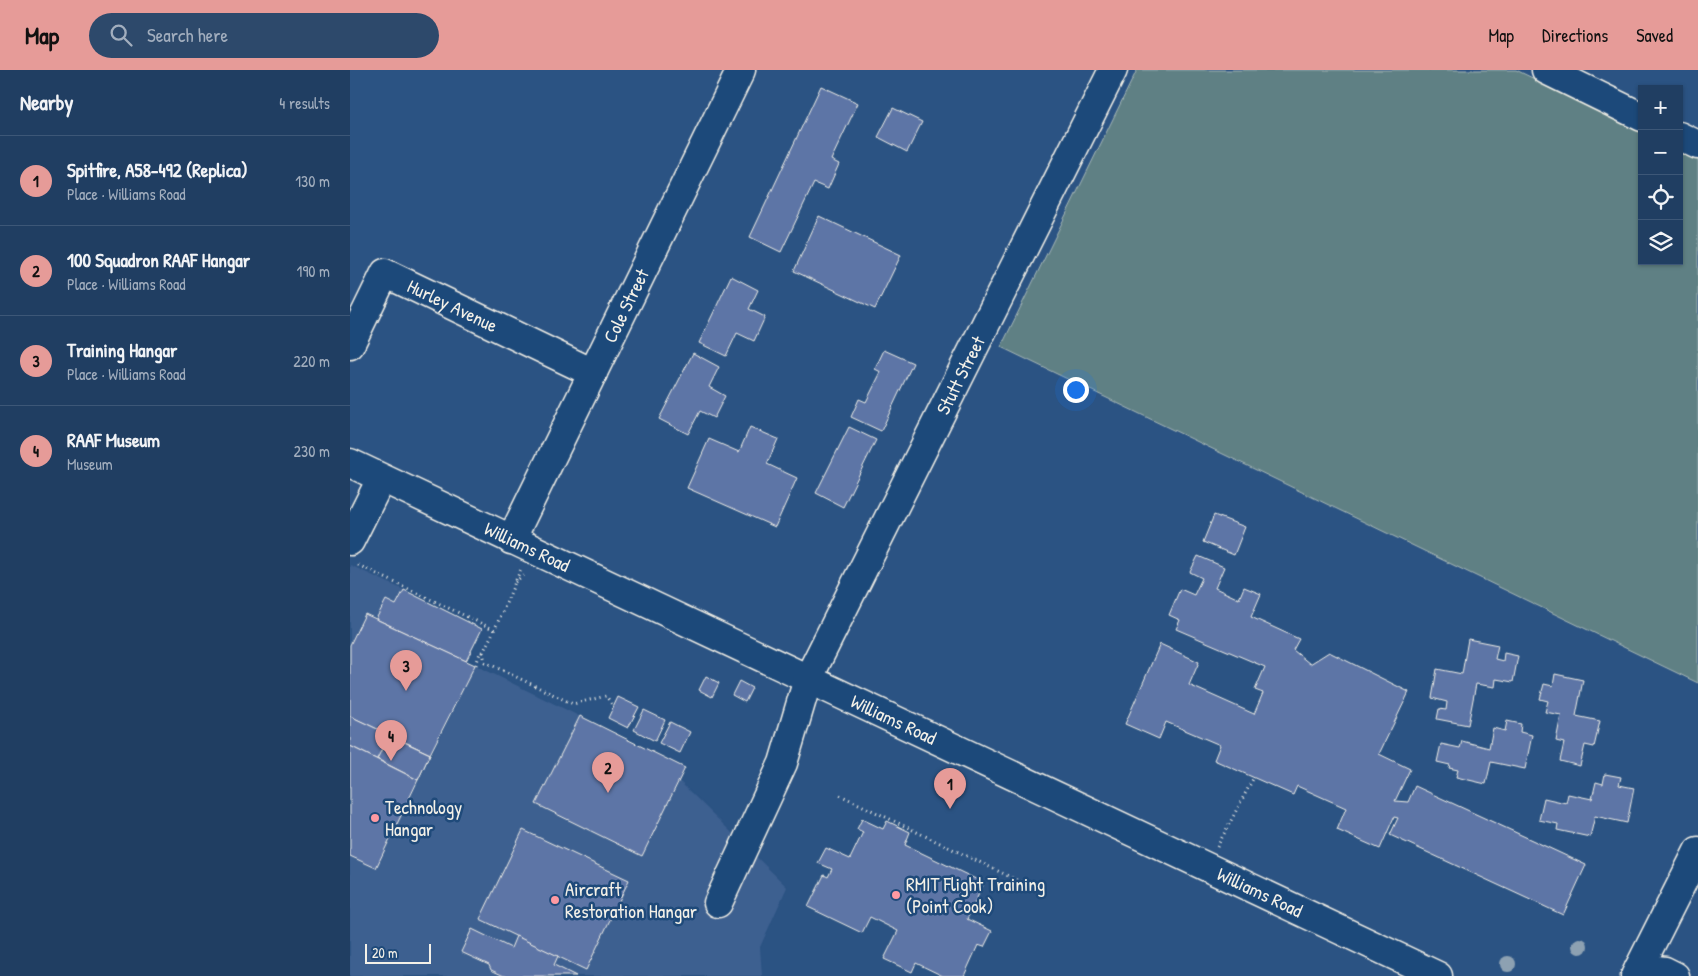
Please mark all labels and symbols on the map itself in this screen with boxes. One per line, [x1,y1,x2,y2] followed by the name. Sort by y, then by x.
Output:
[597,264,655,347] street label: Cole Street
[403,273,502,338] street label: Hurley Avenue
[930,331,991,419] street label: Stutt Street
[1063,377,1089,403] your location
[480,515,575,578] street label: Williams Road
[390,650,422,691] pin: 3
[847,688,941,751] street label: Williams Road
[375,720,407,761] pin: 4
[592,752,624,793] pin: 2
[934,768,966,809] pin: 1
[385,794,462,842] place label: Technology Hangar
[369,812,381,824] marker: Technology Hangar
[1213,861,1307,924] street label: Williams Road
[906,871,1045,919] place label: RMIT Flight Training (Point Cook)
[565,876,698,924] place label: Aircraft Restoration Hangar
[890,889,902,901] marker: RMIT Flight Training (Point Cook)
[549,894,561,906] marker: Aircraft Restoration Hangar
[365,941,431,964] scale bar

